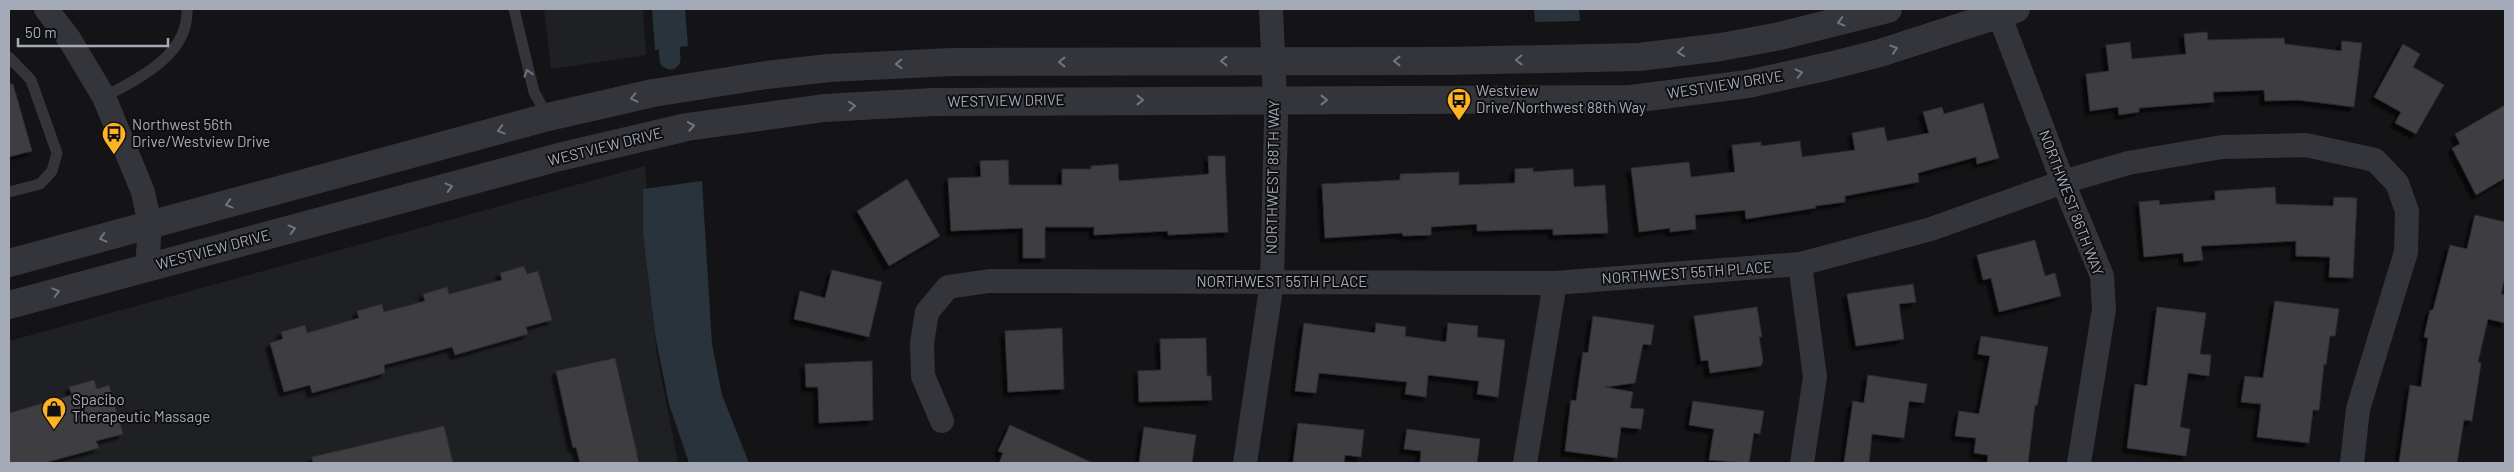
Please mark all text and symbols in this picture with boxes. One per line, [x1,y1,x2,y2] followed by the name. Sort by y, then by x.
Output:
[18,15,168,47] scale bar
[1837,16,1845,26] one-way arrow
[25,23,57,41] text: 50 m
[1889,45,1897,55] one-way arrow
[1677,46,1685,57] one-way arrow
[1515,55,1523,65] one-way arrow
[1220,56,1228,66] one-way arrow
[1393,56,1401,66] one-way arrow
[1058,57,1066,67] one-way arrow
[895,58,903,69] one-way arrow
[1666,66,1784,102] street label: WESTVIEW DRIVE
[1795,68,1803,79] one-way arrow
[524,70,534,78] one-way arrow
[1476,81,1646,116] place label: Westview Drive/Northwest 88th Way
[1446,87,1472,121] bus stop icon: Westview Drive/Northwest 88th Way
[947,90,1065,110] street label: WESTVIEW DRIVE
[629,92,638,103] one-way arrow
[1137,95,1145,105] one-way arrow
[1320,95,1328,105] one-way arrow
[1262,100,1282,254] street label: NORTHWEST 88TH WAY
[849,101,857,112] one-way arrow
[132,115,270,150] place label: Northwest 56th Drive/Westview Drive
[101,121,127,155] bus stop icon: Northwest 56th Drive/Westview Drive
[687,122,696,132] one-way arrow
[546,123,664,169] street label: WESTVIEW DRIVE
[497,124,506,135] one-way arrow
[2036,127,2108,278] street label: NORTHWEST 86TH WAY
[444,182,453,193] one-way arrow
[225,198,233,208] one-way arrow
[287,224,296,235] one-way arrow
[154,225,272,273] street label: WESTVIEW DRIVE
[100,232,108,242] one-way arrow
[1601,257,1773,287] street label: NORTHWEST 55TH PLACE
[1197,272,1367,290] street label: NORTHWEST 55TH PLACE
[51,287,60,298] one-way arrow
[72,390,210,425] place label: Spacibo Therapeutic Massage
[41,396,67,430] shop icon: Spacibo Therapeutic Massage

